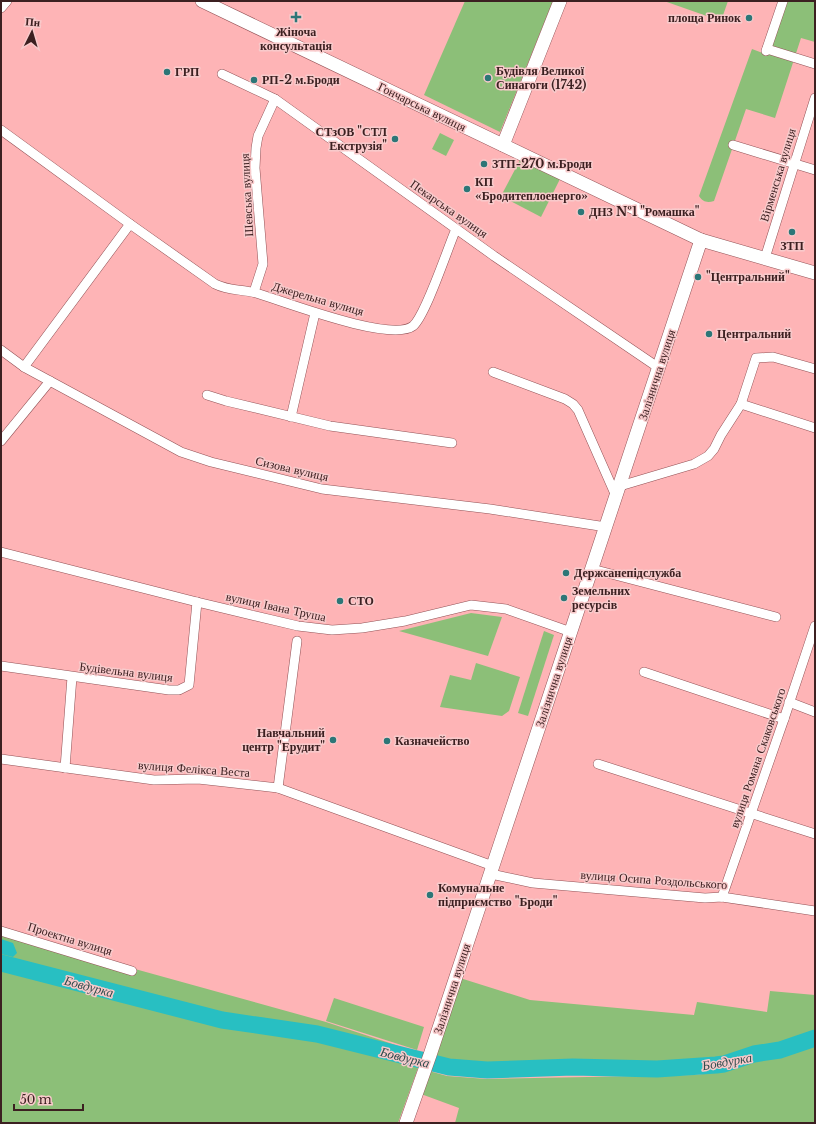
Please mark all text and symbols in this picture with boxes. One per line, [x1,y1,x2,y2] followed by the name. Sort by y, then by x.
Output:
[668,10,741,25] place label: площа Ринок
[290,11,302,23] marker: Жіноча консультація
[12,12,52,52] north arrow
[744,13,754,23] marker: площа Ринок
[25,14,42,30] text: Пн
[260,24,332,53] place label: Жіноча консультація
[496,63,586,92] place label: Будівля Великої Синагоги (1742)
[175,64,200,79] place label: ГРП
[162,67,172,77] marker: ГРП
[262,72,340,87] place label: РП-2 м.Броди
[483,73,493,83] marker: Будівля Великої Синагоги (1742)
[249,75,259,85] marker: РП-2 м.Броди
[376,79,469,135] street label: Гончарська вулиця
[316,124,387,153] place label: СТзОВ "СТЛ Екструзія"
[756,126,799,223] street label: Вірменська вулиця
[390,134,400,144] marker: СТзОВ "СТЛ Екструзія"
[237,153,256,237] street label: Шевська вулиця
[492,156,592,171] place label: ЗТП-270 м.Броди
[479,159,489,169] marker: ЗТП-270 м.Броди
[475,174,588,203] place label: КП «Бродитеплоенерго»
[408,176,491,241] street label: Пекарська вулиця
[462,184,472,194] marker: КП «Бродитеплоенерго»
[589,204,700,219] place label: ДНЗ №1 "Ромашка"
[576,207,586,217] marker: ДНЗ №1 "Ромашка"
[787,227,797,237] marker: ЗТП
[780,238,805,253] place label: ЗТП
[706,269,790,284] place label: "Центральний"
[693,272,703,282] marker: "Центральний"
[271,278,366,319] street label: Джерельна вулиця
[717,326,791,341] place label: Центральний
[635,327,678,422] street label: Залізнична вулиця
[704,329,714,339] marker: Центральний
[254,453,331,484] street label: Сизова вулиця
[574,565,681,580] place label: Держсанепідслужба
[561,568,571,578] marker: Держсанепідслужба
[572,583,630,612] place label: Земельних ресурсів
[225,589,328,625] street label: вулиця Івана Труша
[348,593,374,608] place label: СТО
[559,593,569,603] marker: Земельних ресурсів
[335,596,345,606] marker: СТО
[532,634,575,729] street label: Залізнична вулиця
[79,658,174,685] street label: Будівельна вулиця
[726,686,789,830] street label: вулиця Романа Скаковського
[242,725,325,754] place label: Навчальний центр "Ерудит"
[395,733,469,748] place label: Казначейство
[328,735,338,745] marker: Навчальний центр "Ерудит"
[382,736,392,746] marker: Казначейство
[138,757,251,780] street label: вулиця Фелікса Веста
[580,867,728,892] street label: вулиця Осипа Роздольського
[438,880,558,909] place label: Комунальне підприємство "Броди"
[425,890,435,900] marker: Комунальне підприємство "Броди"
[26,919,115,959] street label: Проектна вулиця
[430,941,473,1036] street label: Залізнична вулиця
[61,972,116,1001] water label: Бовдурка
[377,1043,432,1072] water label: Бовдурка
[700,1049,754,1074] water label: Бовдурка
[14,1086,83,1112] scale bar
[20,1092,52,1107] text: 50 m

